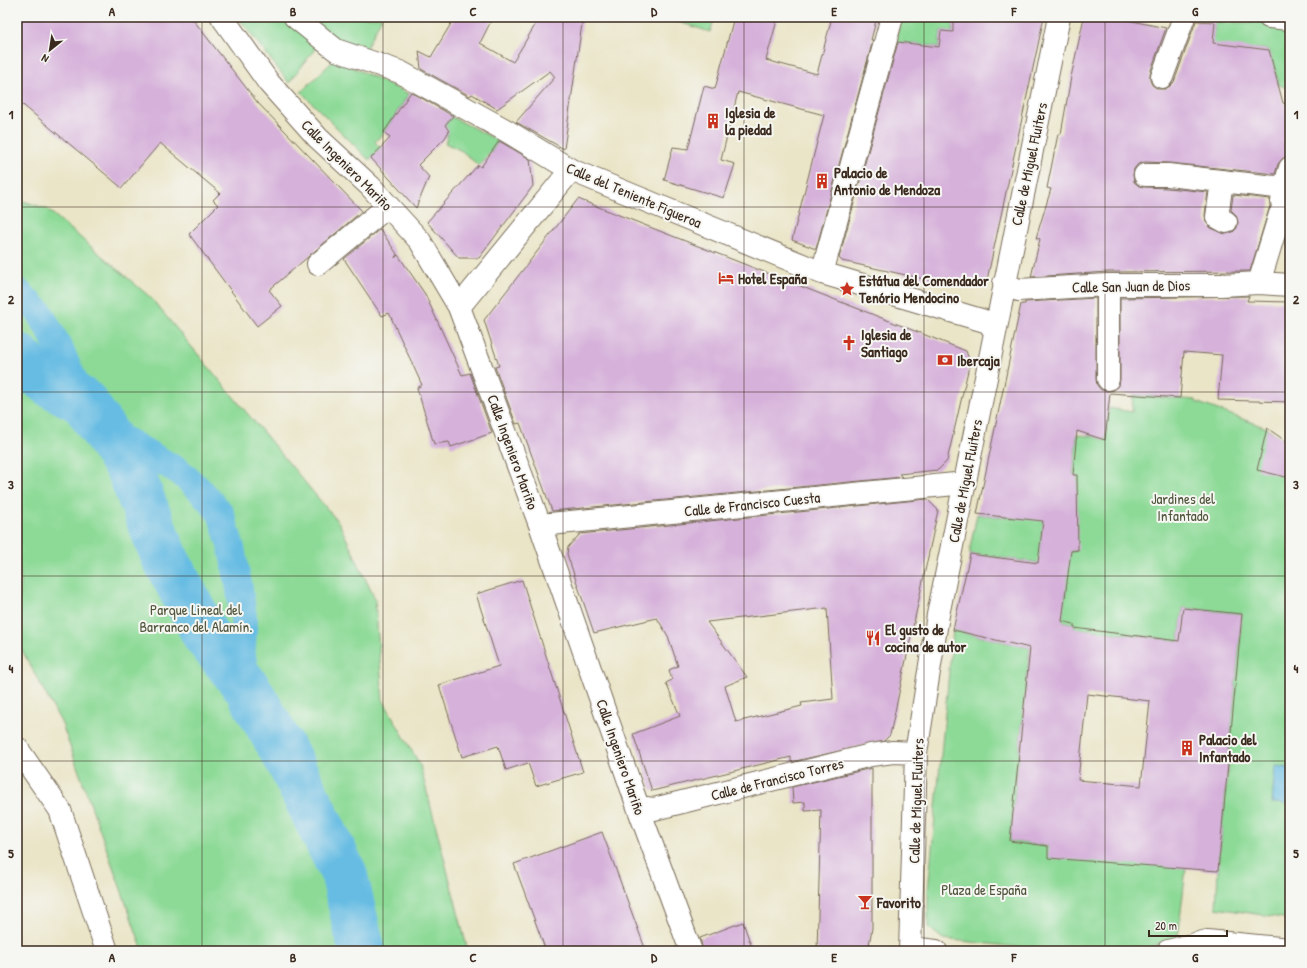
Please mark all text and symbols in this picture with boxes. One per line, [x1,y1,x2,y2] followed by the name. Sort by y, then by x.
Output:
[109,2,116,20] text: A
[290,2,297,20] text: B
[469,2,477,20] text: C
[651,2,658,20] text: D
[831,2,837,20] text: E
[1011,2,1018,20] text: F
[1192,2,1199,20] text: G
[30,30,70,70] north arrow
[39,51,51,66] text: N
[1006,100,1052,227] street label: Calle de Miguel Fluiters
[725,102,775,141] place label: Iglesia de la piedad
[9,105,14,123] text: 1
[1294,105,1299,123] text: 1
[704,112,722,130] building icon: Iglesia de la piedad
[297,115,397,215] street label: Calle Ingeniero Mariño
[563,157,705,233] street label: Calle del Teniente Figueroa
[834,162,940,200] place label: Palacio de Antonio de Mendoza
[813,172,831,190] building icon: Palacio de Antonio de Mendoza
[738,268,807,290] place label: Hotel España
[717,269,735,287] hotel icon: Hotel España
[858,270,989,308] place label: Estátua del Comendador Tenório Mendocino
[1072,274,1191,298] street label: Calle San Juan de Dios
[838,280,856,298] place icon: Estátua del Comendador Tenório Mendocino
[8,290,15,308] text: 2
[1293,290,1300,308] text: 2
[861,324,911,363] place label: Iglesia de Santiago
[840,334,858,352] church icon: Iglesia de Santiago
[957,350,1000,371] place label: Ibercaja
[936,351,954,369] bank icon: Ibercaja
[482,392,544,512] street label: Calle Ingeniero Mariño
[943,417,987,544] street label: Calle de Miguel Fluiters
[8,475,14,493] text: 3
[1293,475,1299,493] text: 3
[683,486,821,522] street label: Calle de Francisco Cuesta
[1151,488,1215,526] park label: Jardines del Infantado
[139,599,253,637] park label: Parque Lineal del Barranco del Alamín.
[885,619,967,657] place label: El gusto de cocina de autor
[864,629,882,647] restaurant icon: El gusto de cocina de autor
[9,659,14,677] text: 4
[1294,659,1299,677] text: 4
[591,696,651,818] street label: Calle Ingeniero Mariño
[1199,729,1257,767] place label: Palacio del Infantado
[903,738,929,864] street label: Calle de Miguel Fluiters
[1178,739,1196,757] building icon: Palacio del Infantado
[709,752,846,806] street label: Calle de Francisco Torres
[8,844,14,862] text: 5
[1293,844,1299,862] text: 5
[941,879,1027,900] park label: Plaza de España
[876,892,921,913] place label: Favorito
[856,893,874,911] bar icon: Favorito
[1149,912,1227,938] scale bar
[1155,917,1177,934] text: 20 m
[109,948,116,966] text: A
[290,948,297,966] text: B
[469,948,477,966] text: C
[651,948,658,966] text: D
[831,948,837,966] text: E
[1011,948,1018,966] text: F
[1192,948,1199,966] text: G

